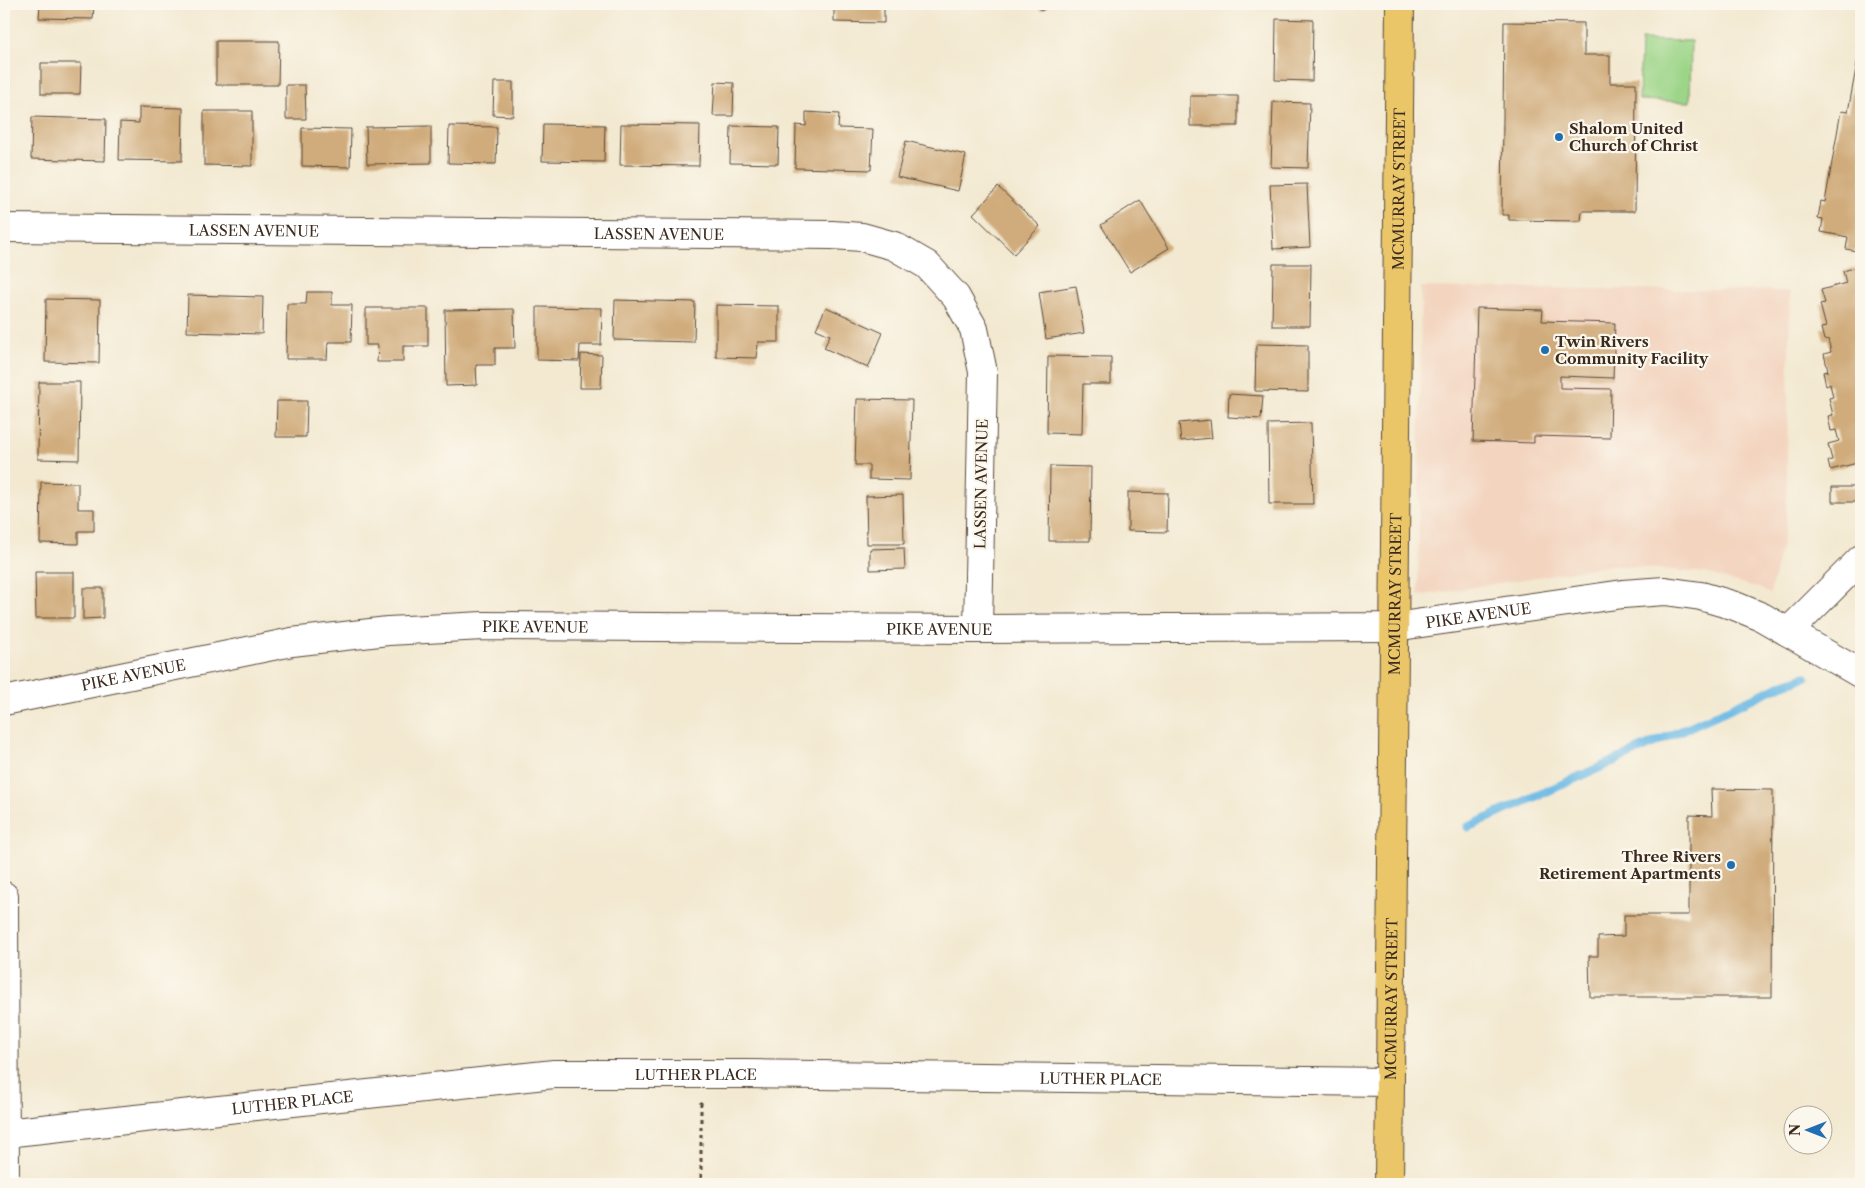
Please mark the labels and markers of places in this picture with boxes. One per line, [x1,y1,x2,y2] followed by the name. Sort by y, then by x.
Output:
[1569,119,1698,155] place label: Shalom United Church of Christ
[1553,131,1565,143] marker: Shalom United Church of Christ
[1555,332,1709,368] place label: Twin Rivers Community Facility
[1539,344,1551,356] marker: Twin Rivers Community Facility
[1539,847,1721,883] place label: Three Rivers Retirement Apartments
[1725,859,1737,871] marker: Three Rivers Retirement Apartments

